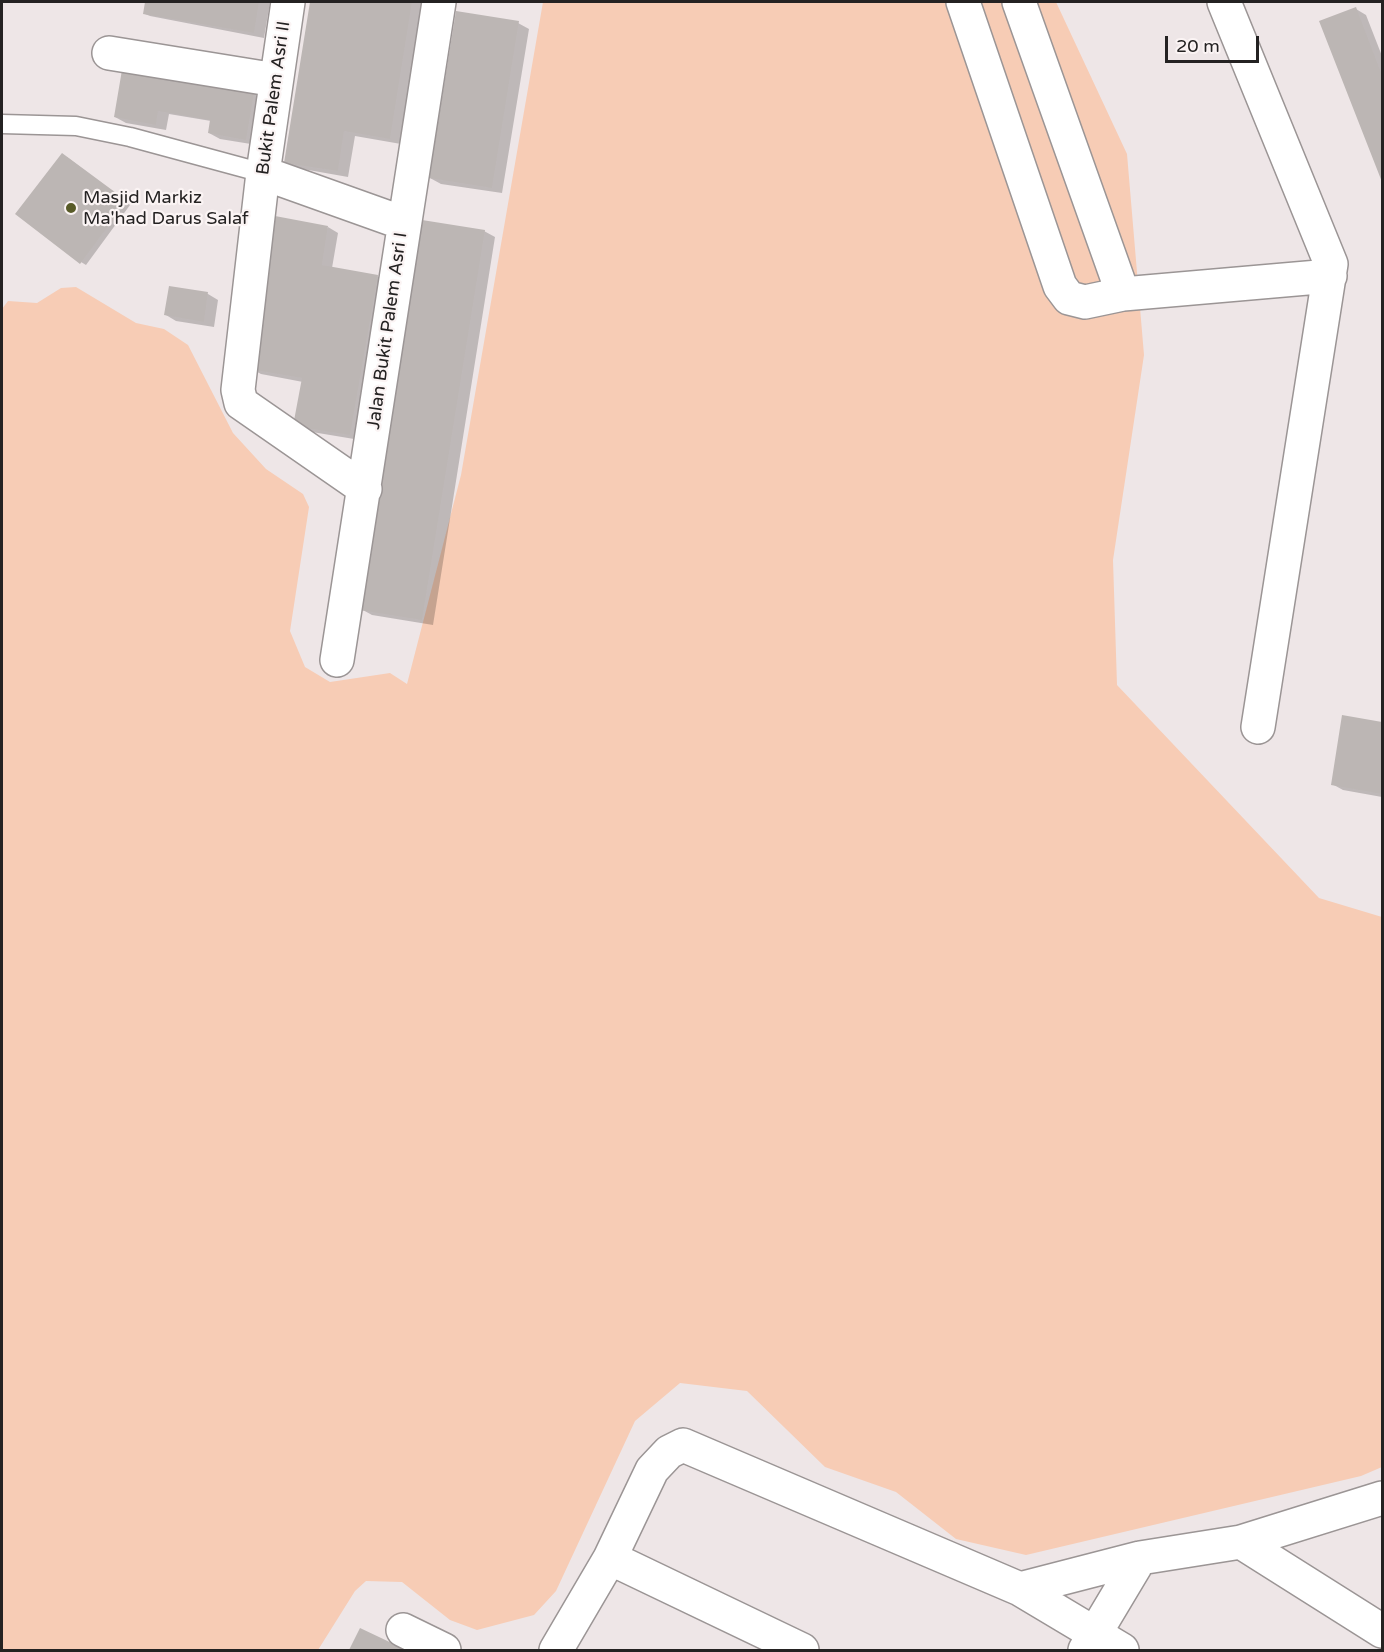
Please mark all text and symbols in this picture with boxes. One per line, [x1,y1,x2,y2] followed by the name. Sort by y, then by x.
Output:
[253,20,295,176] street label: Bukit Palem Asri II
[1168,24,1262,62] scale bar
[1176,35,1220,57] text: 20 m
[83,187,249,230] place label: Masjid Markiz Ma'had Darus Salaf
[64,201,78,215] marker: Masjid Markiz Ma'had Darus Salaf
[363,231,413,431] street label: Jalan Bukit Palem Asri I

